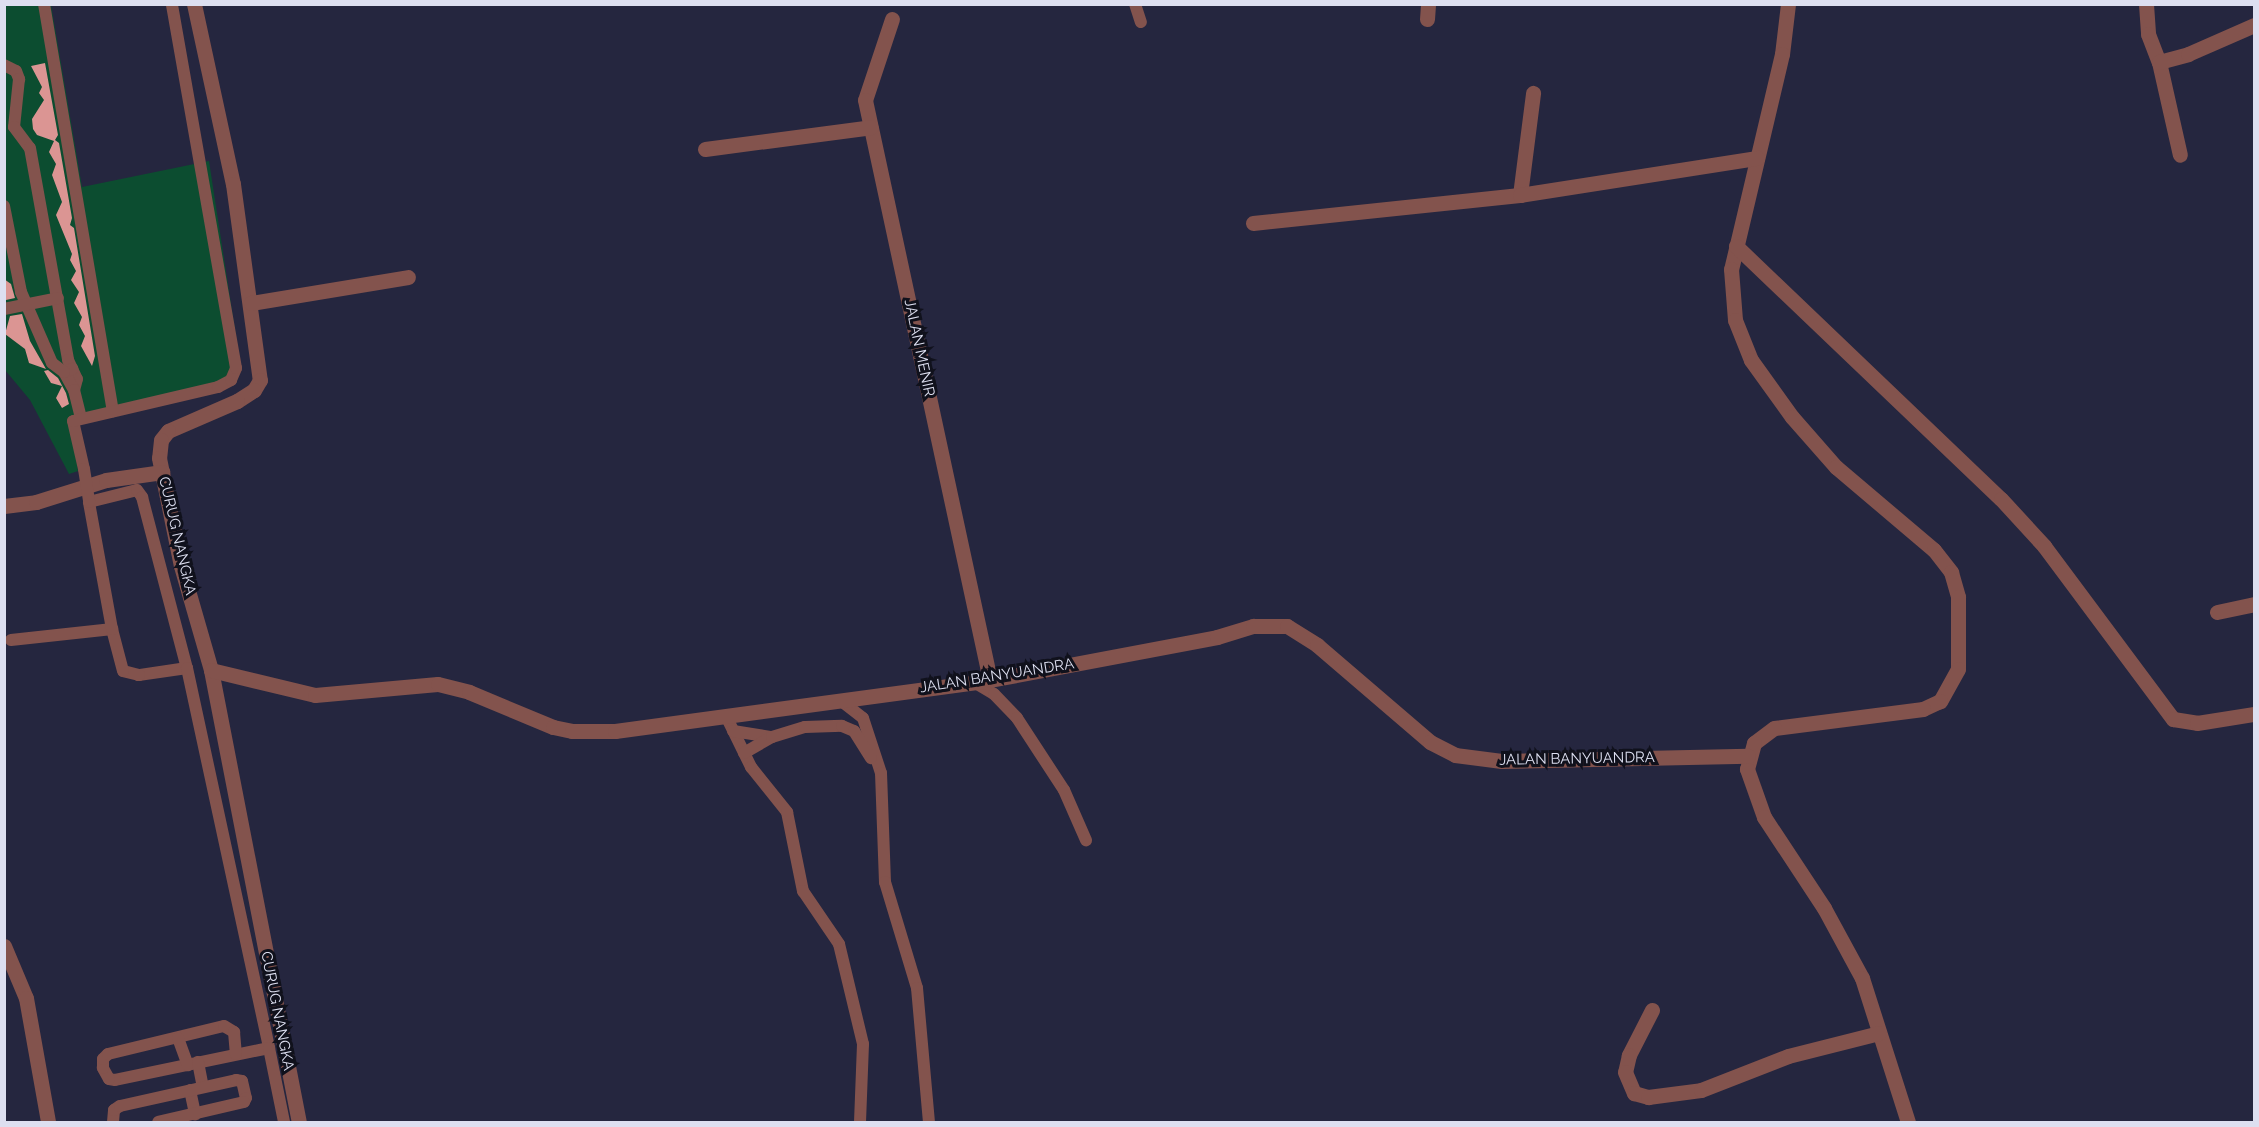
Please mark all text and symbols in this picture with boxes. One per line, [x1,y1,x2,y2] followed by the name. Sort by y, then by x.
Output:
[900,298,938,398] street label: JALAN MENIR
[155,475,199,597] street label: CURUG NANGKA
[919,655,1075,697] street label: JALAN BANYUANDRA
[1499,749,1655,769] street label: JALAN BANYUANDRA
[257,950,297,1072] street label: CURUG NANGKA

